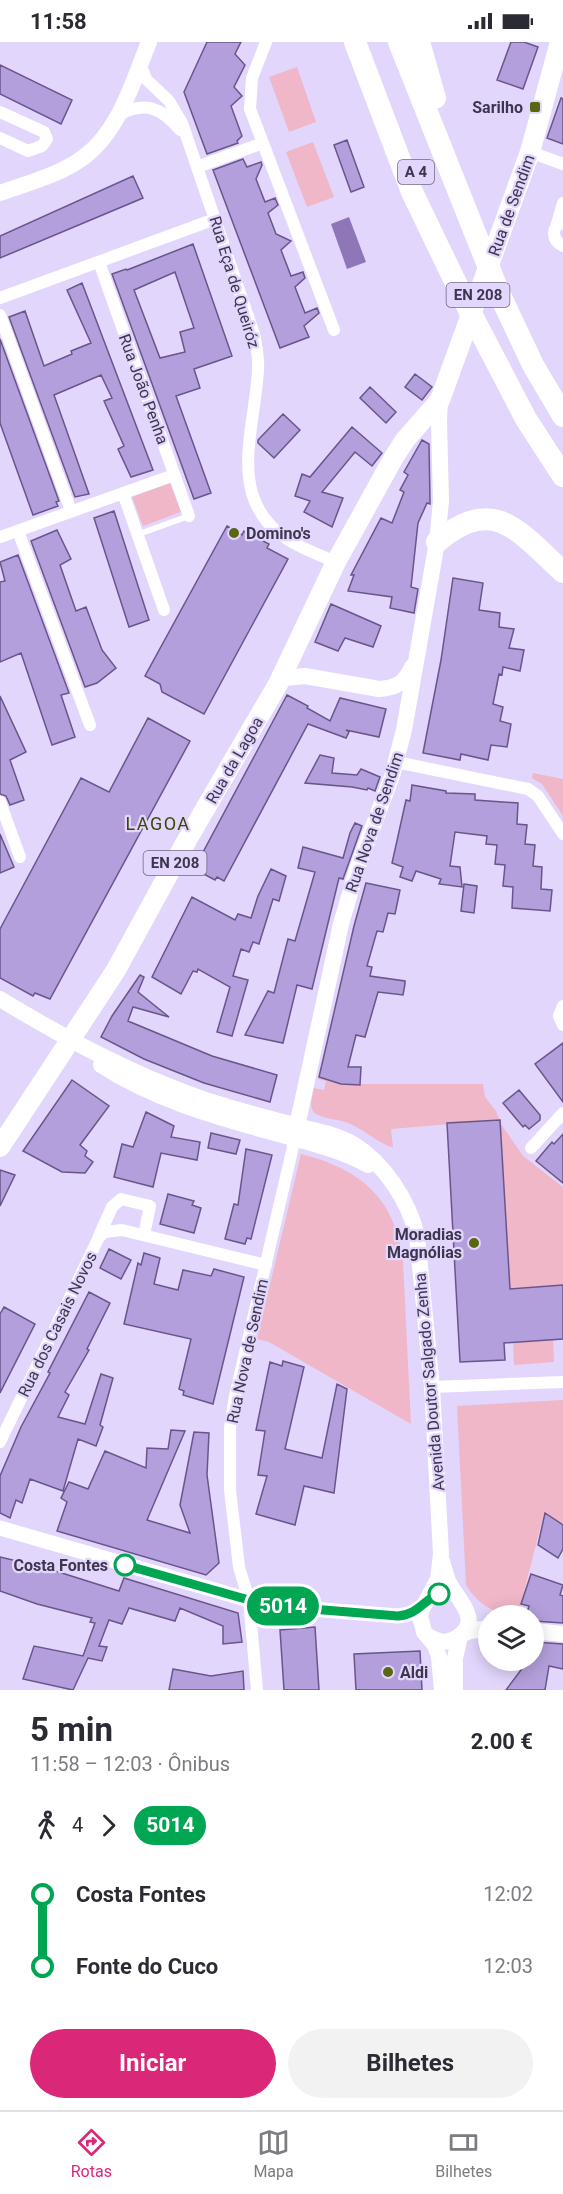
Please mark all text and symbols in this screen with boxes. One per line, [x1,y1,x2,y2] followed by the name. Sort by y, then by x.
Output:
[30,9,87,34] text: 11:58
[472,98,523,117] place label: Sarilho
[528,100,542,114] marker: Sarilho
[484,152,539,259] street label: Rua de Sendim
[398,160,434,184] road number: A 4
[205,214,264,351] street label: Rua Eça de Queiróz
[446,283,510,307] road number: EN 208
[115,331,172,447] street label: Rua João Penha
[246,524,311,543] place label: Domino's
[227,526,241,540] marker: Domino's
[202,713,267,807] street label: Rua da Lagoa
[342,749,407,895] street label: Rua Nova de Sendim
[125,813,191,834] district label: LAGOA
[144,851,207,875] road number: EN 208
[387,1225,462,1262] place label: Moradias Magnólias
[467,1236,481,1250] marker: Moradias Magnólias
[14,1248,101,1400] street label: Rua dos Casais Novos
[410,1272,448,1492] street label: Avenida Doutor Salgado Zenha
[223,1277,272,1425] street label: Rua Nova de Sendim
[114,1554,136,1576] marker: Costa Fontes
[13,1556,108,1575] place label: Costa Fontes
[428,1583,450,1605] unlabelled marker
[241,1586,325,1626] line badge: 5014
[259,1594,307,1618] text: 5014
[478,1605,544,1671] map controls
[478,1605,544,1671] button: layers
[400,1663,428,1682] place label: Aldi
[381,1665,395,1679] marker: Aldi
[30,1710,113,1749] text: 5 min
[471,1729,533,1754] text: 2.00 €
[30,1752,230,1776] text: 11:58 – 12:03 · Ônibus
[30,1809,63,1842] icon: walk
[92,1809,125,1842] icon: forward
[72,1813,83,1837] text: 4
[146,1813,194,1837] text: 5014
[76,1882,206,1907] text: Costa Fontes
[483,1882,533,1906] text: 12:02
[76,1954,218,1979] text: Fonte do Cuco
[483,1954,533,1978] text: 12:03
[30,2029,276,2098] button: Iniciar
[288,2029,533,2098] button: Bilhetes
[71,2126,112,2181] tab: Rotas
[253,2126,294,2181] tab: Mapa
[435,2126,492,2181] tab: Bilhetes

